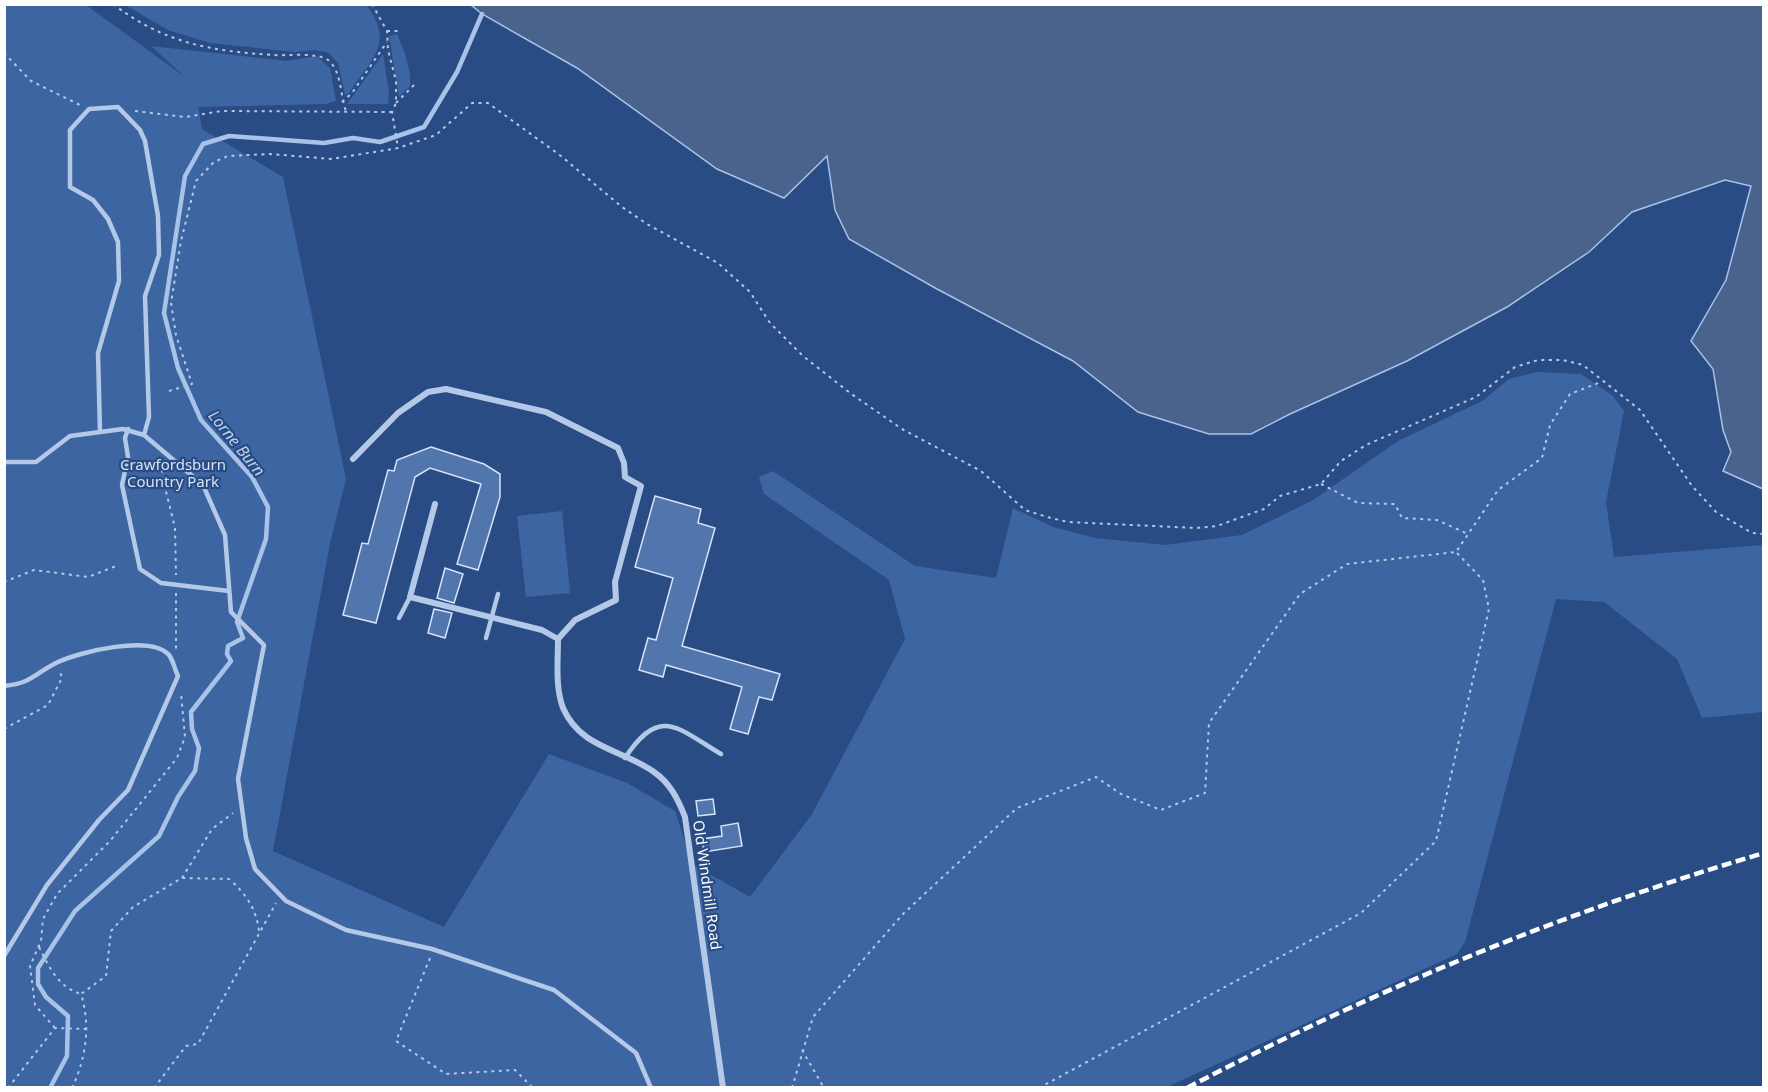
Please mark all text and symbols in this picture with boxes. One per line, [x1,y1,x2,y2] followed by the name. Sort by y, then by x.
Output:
[204,405,270,481] water label: Lorne Burn
[120,454,226,491] park label: Crawfordsburn Country Park
[689,819,727,951] street label: Old Windmill Road

